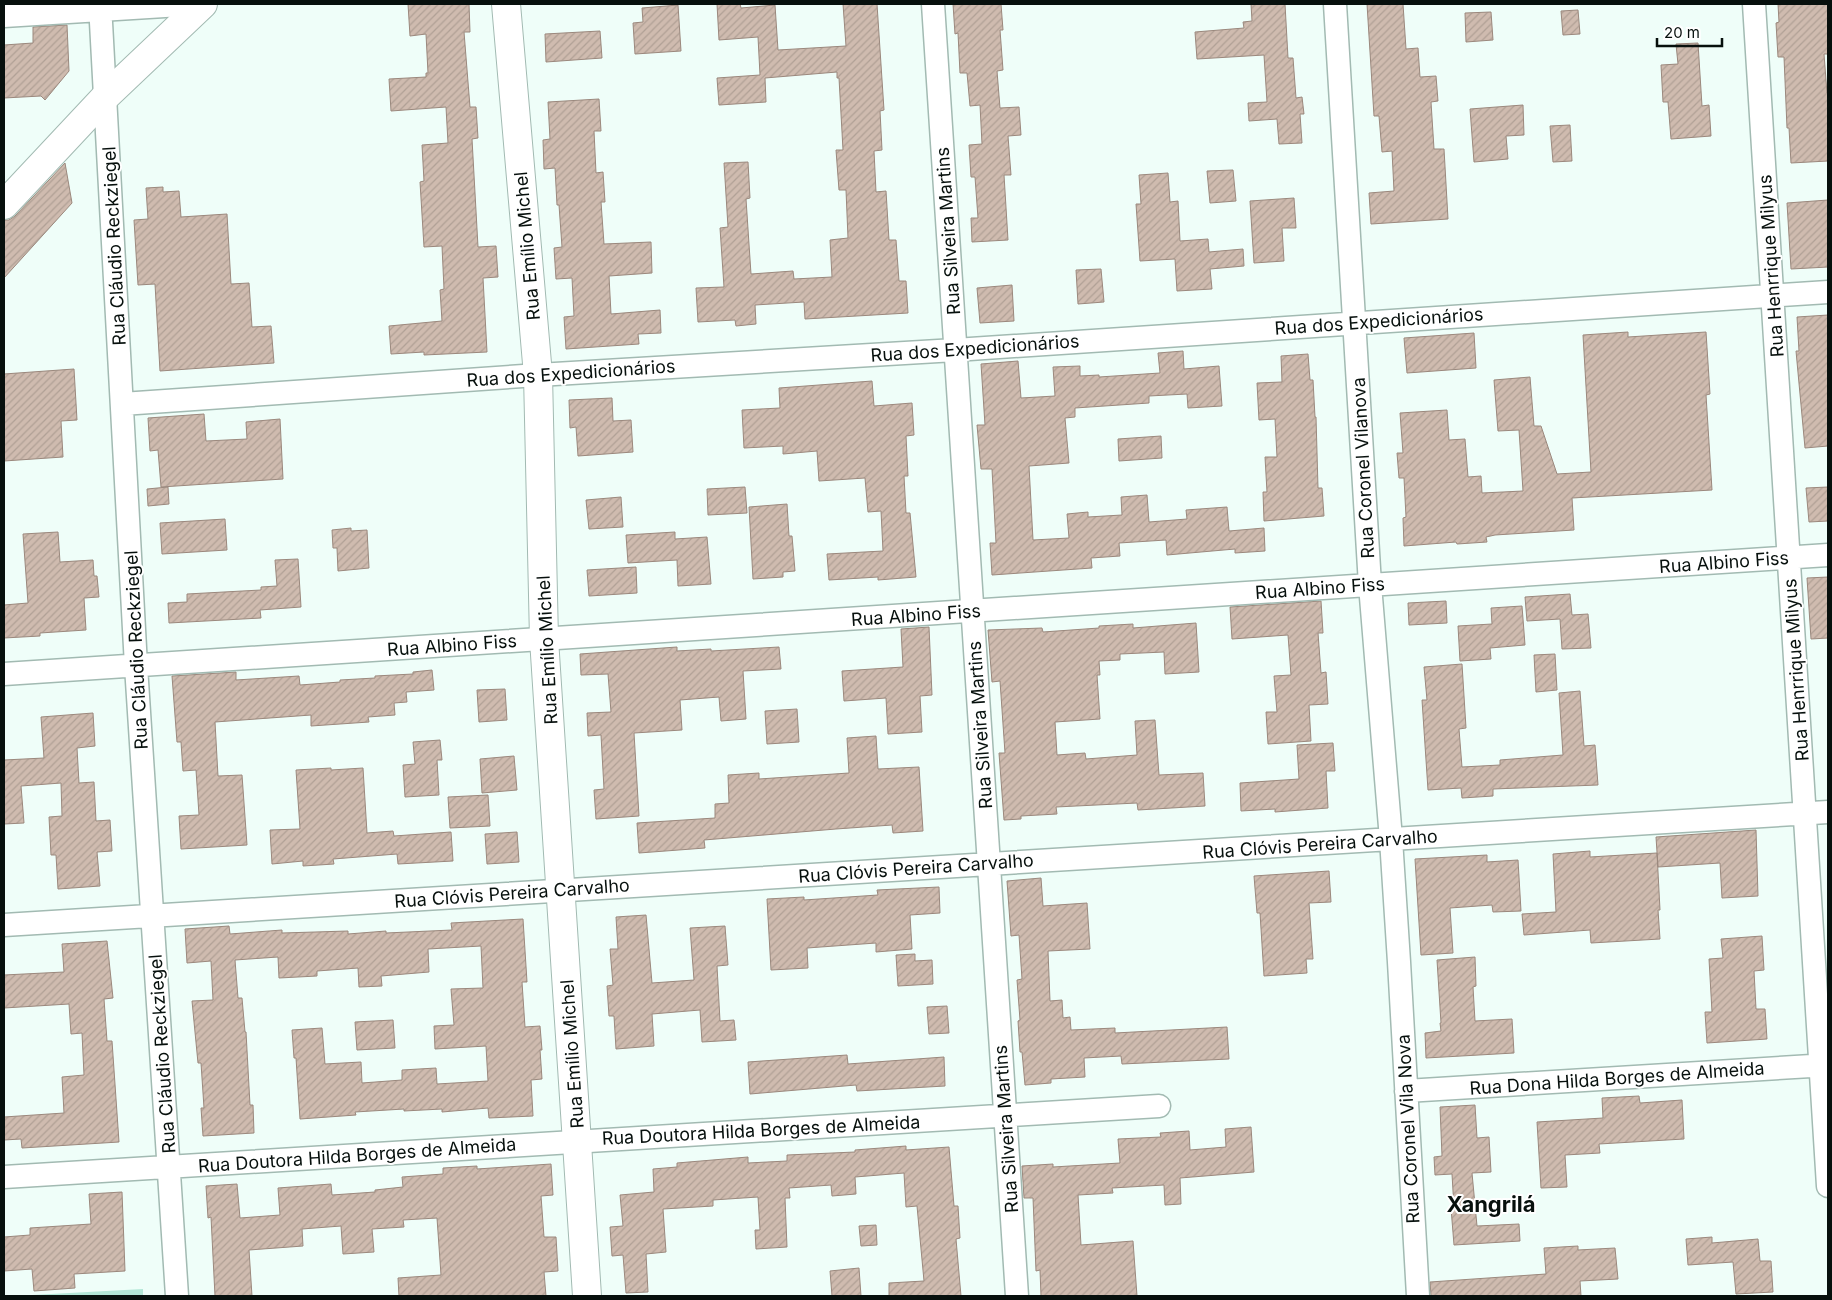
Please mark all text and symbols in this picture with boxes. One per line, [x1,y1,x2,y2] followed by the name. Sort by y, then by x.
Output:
[1657,15,1722,47] scale bar
[1664,23,1700,42] text: 20 m
[98,146,130,346] street label: Rua Cláudio Reckziegel
[932,146,964,316] street label: Rua Silveira Martins
[510,171,544,321] street label: Rua Emílio Michel
[1754,174,1788,358] street label: Rua Henrrique Milyus
[1274,303,1484,339] street label: Rua dos Expedicionários
[870,330,1080,366] street label: Rua dos Expedicionários
[466,355,676,391] street label: Rua dos Expedicionários
[1348,377,1378,559] street label: Rua Coronel Vilanova
[1658,547,1790,577] street label: Rua Albino Fiss
[120,550,152,750] street label: Rua Cláudio Reckziegel
[1254,573,1386,603] street label: Rua Albino Fiss
[533,575,561,725] street label: Rua Emílio Michel
[1779,578,1813,762] street label: Rua Henrrique Milyus
[850,600,982,630] street label: Rua Albino Fiss
[386,630,518,660] street label: Rua Albino Fiss
[964,640,996,810] street label: Rua Silveira Martins
[1202,825,1438,863] street label: Rua Clóvis Pereira Carvalho
[798,849,1034,887] street label: Rua Clóvis Pereira Carvalho
[394,874,630,912] street label: Rua Clóvis Pereira Carvalho
[145,954,179,1154] street label: Rua Cláudio Reckziegel
[556,979,588,1129] street label: Rua Emílio Michel
[1393,1034,1423,1224] street label: Rua Coronel Vila Nova
[990,1044,1022,1214] street label: Rua Silveira Martins
[1469,1057,1765,1099] street label: Rua Dona Hilda Borges de Almeida
[601,1111,921,1149] street label: Rua Doutora Hilda Borges de Almeida
[197,1133,517,1177] street label: Rua Doutora Hilda Borges de Almeida
[1446,1191,1536,1217] district label: Xangrilá

